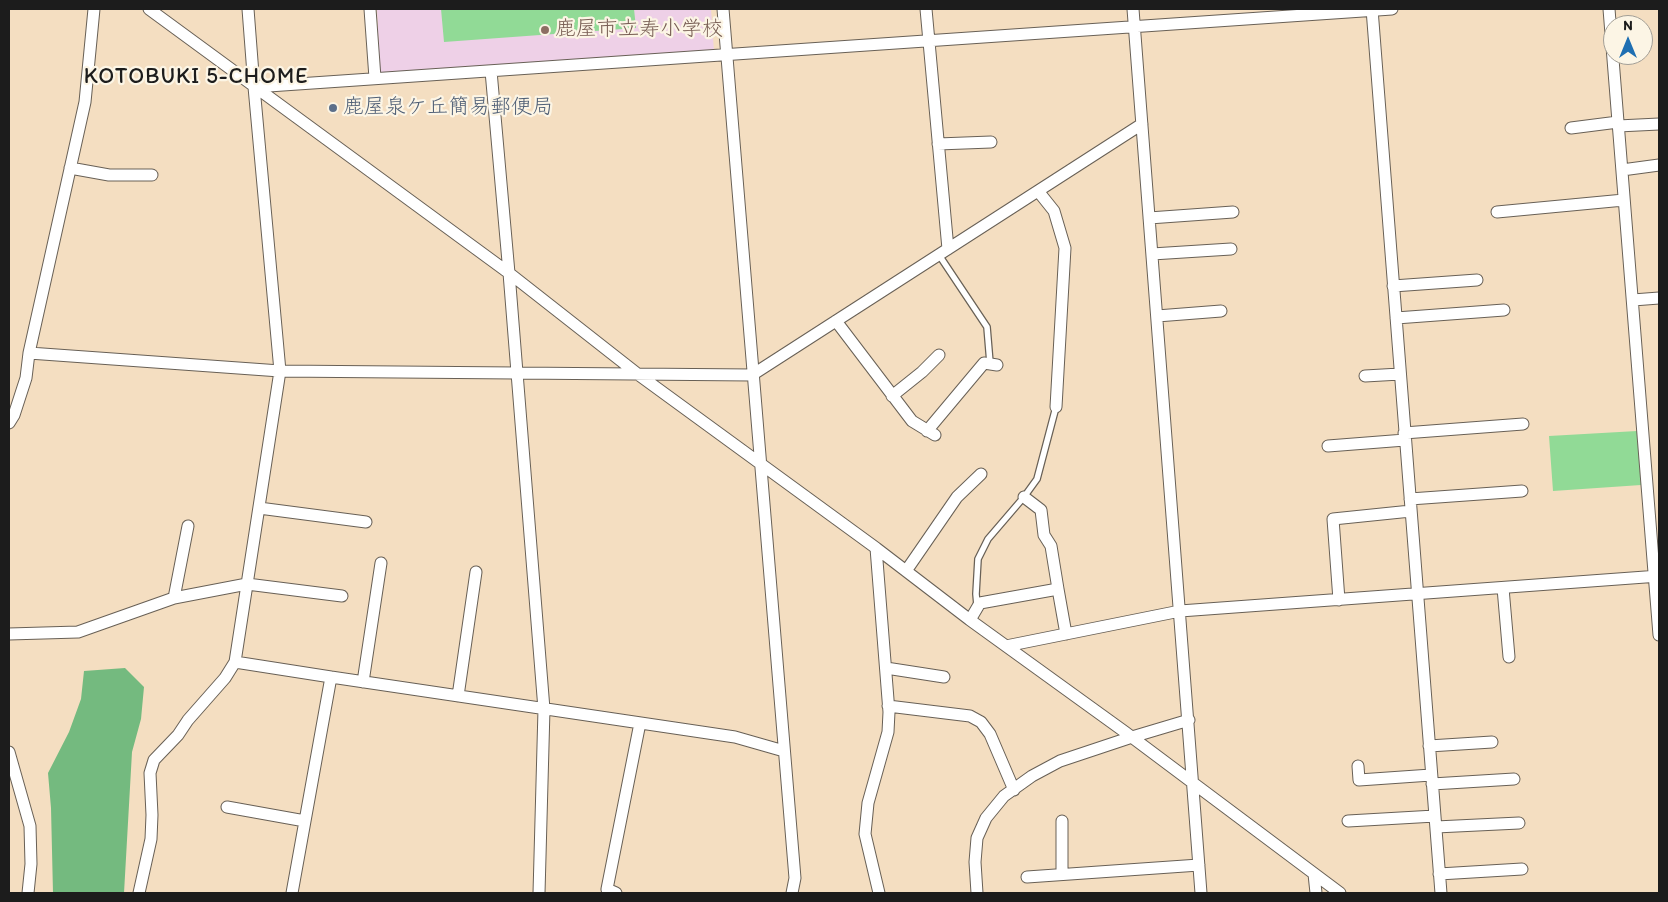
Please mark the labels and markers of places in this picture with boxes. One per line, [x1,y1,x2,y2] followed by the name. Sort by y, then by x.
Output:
[555,17,723,43] place label: 鹿屋市立寿小学校
[539,24,551,36] marker: 鹿屋市立寿小学校
[343,95,553,121] place label: 鹿屋泉ケ丘簡易郵便局
[327,102,339,114] marker: 鹿屋泉ケ丘簡易郵便局

